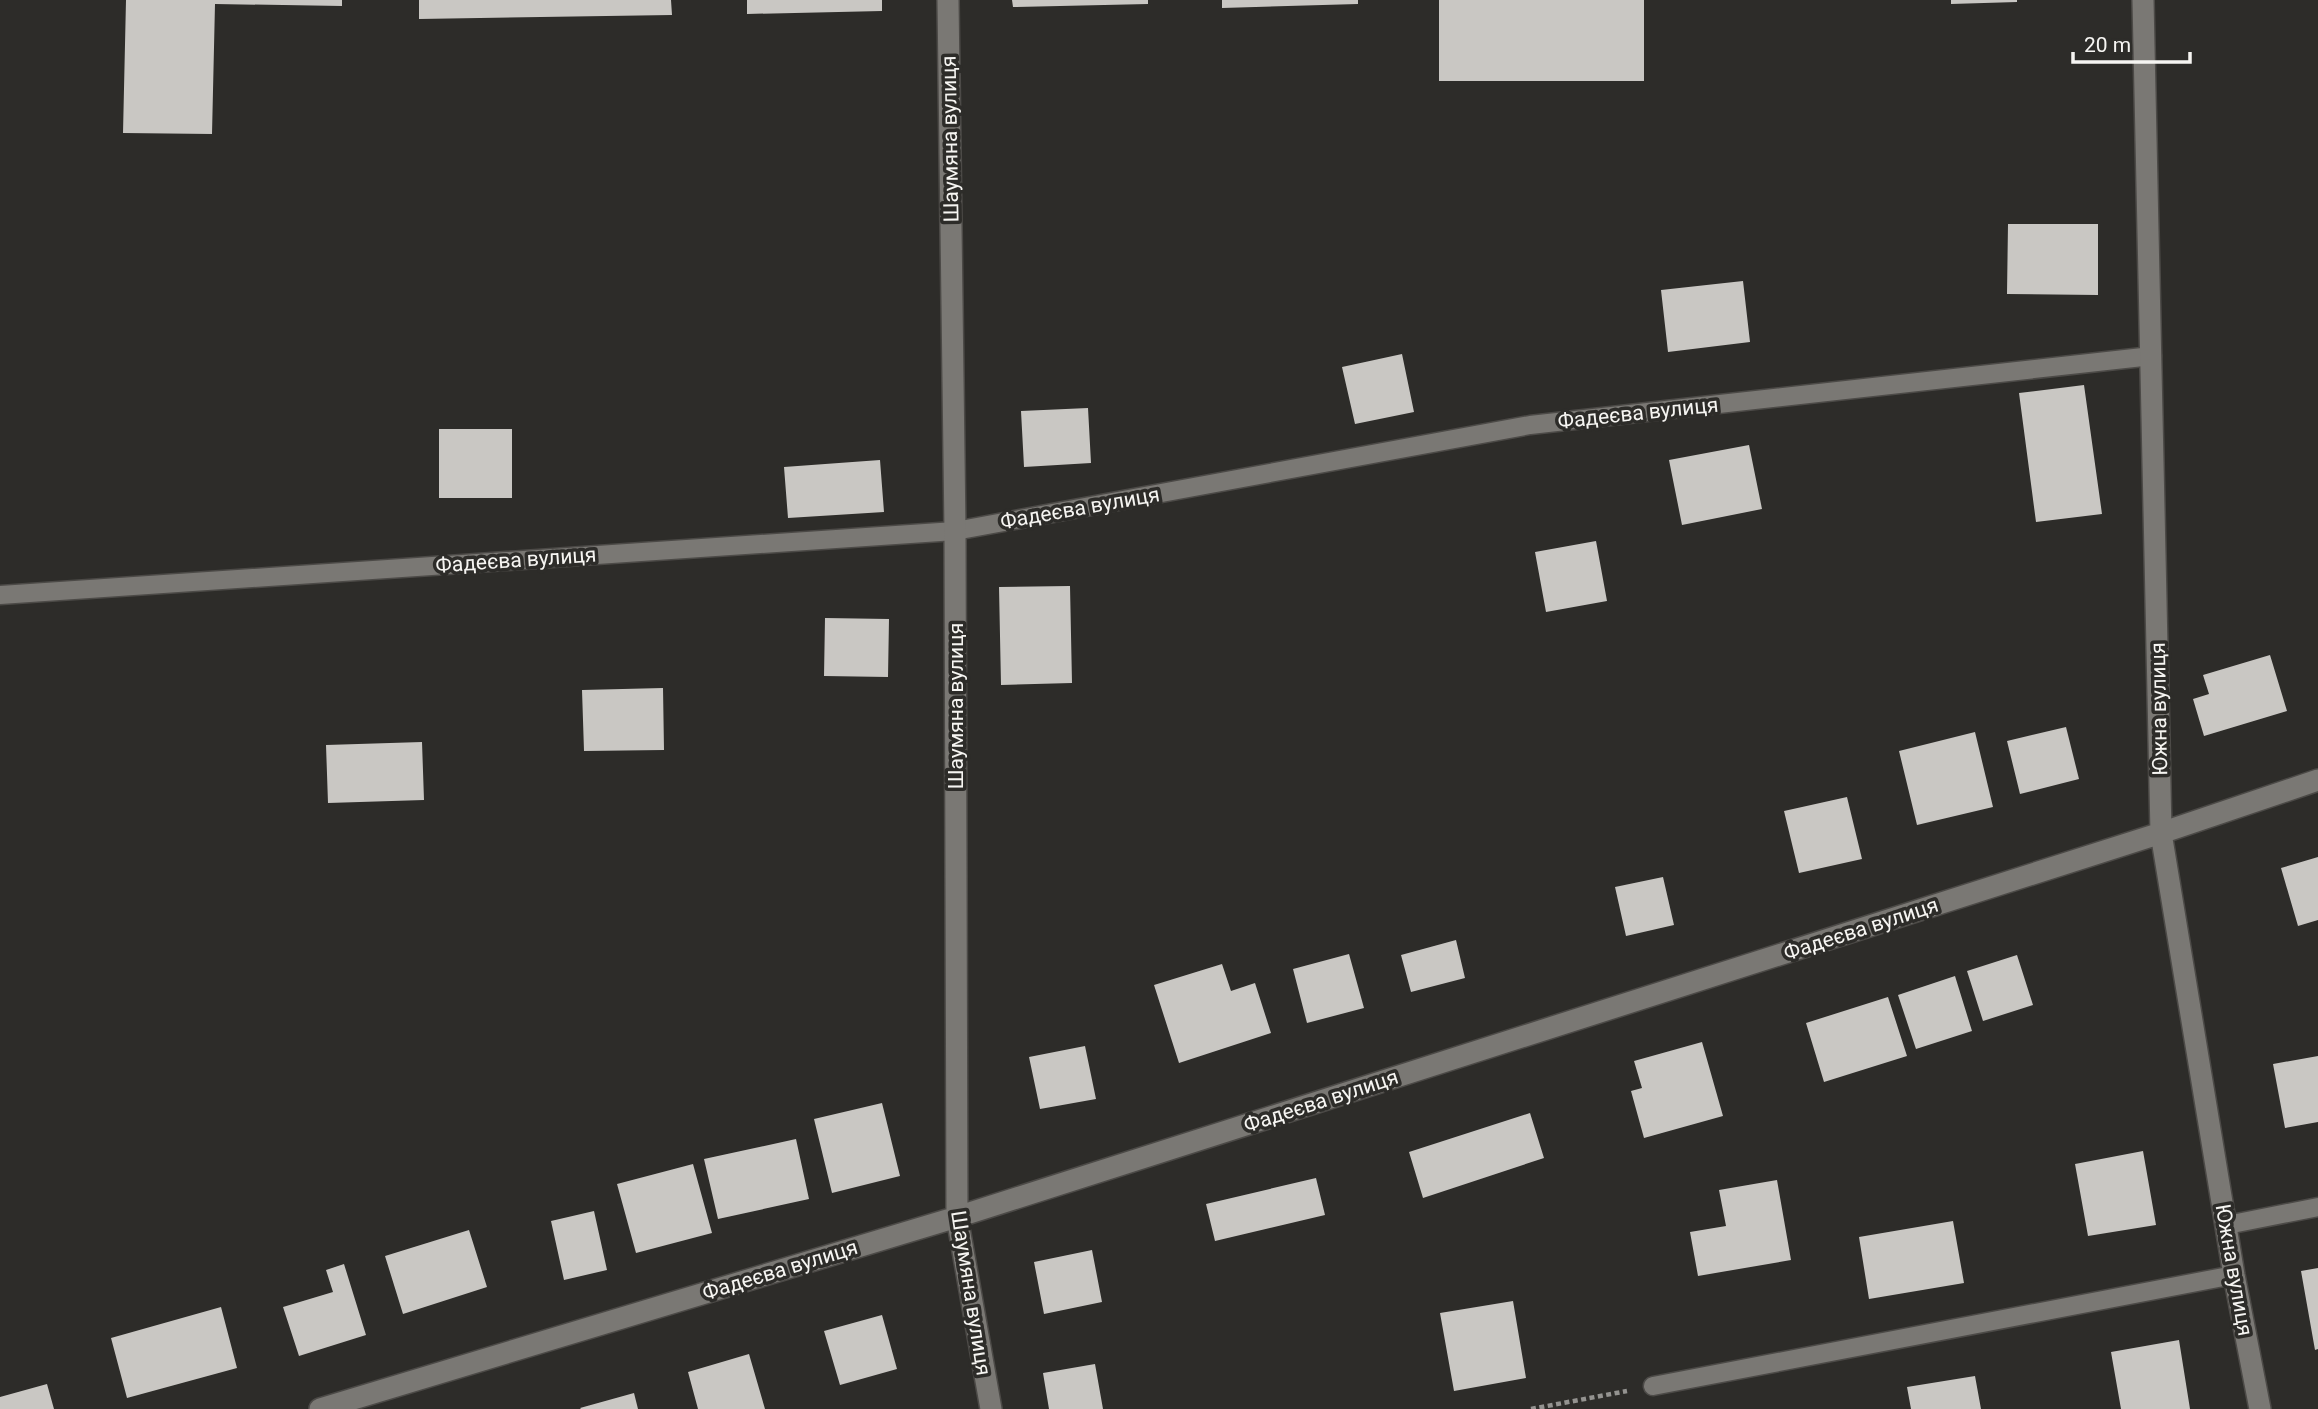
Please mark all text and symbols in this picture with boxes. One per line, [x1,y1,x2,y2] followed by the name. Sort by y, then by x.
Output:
[2073,21,2190,65] scale bar
[2084,33,2131,57] text: 20 m
[937,56,963,222] street label: Шаумяна вулиця
[1557,393,1719,433] street label: Фадеєва вулиця
[999,482,1161,534] street label: Фадеєва вулиця
[435,542,597,578] street label: Фадеєва вулиця
[944,623,968,789] street label: Шаумяна вулиця
[2146,642,2172,776] street label: Южна вулиця
[1781,893,1941,965] street label: Фадеєва вулиця
[1241,1065,1401,1137] street label: Фадеєва вулиця
[2211,1202,2257,1338] street label: Южна вулиця
[946,1209,996,1377] street label: Шаумяна вулиця
[699,1235,861,1305] street label: Фадеєва вулиця

